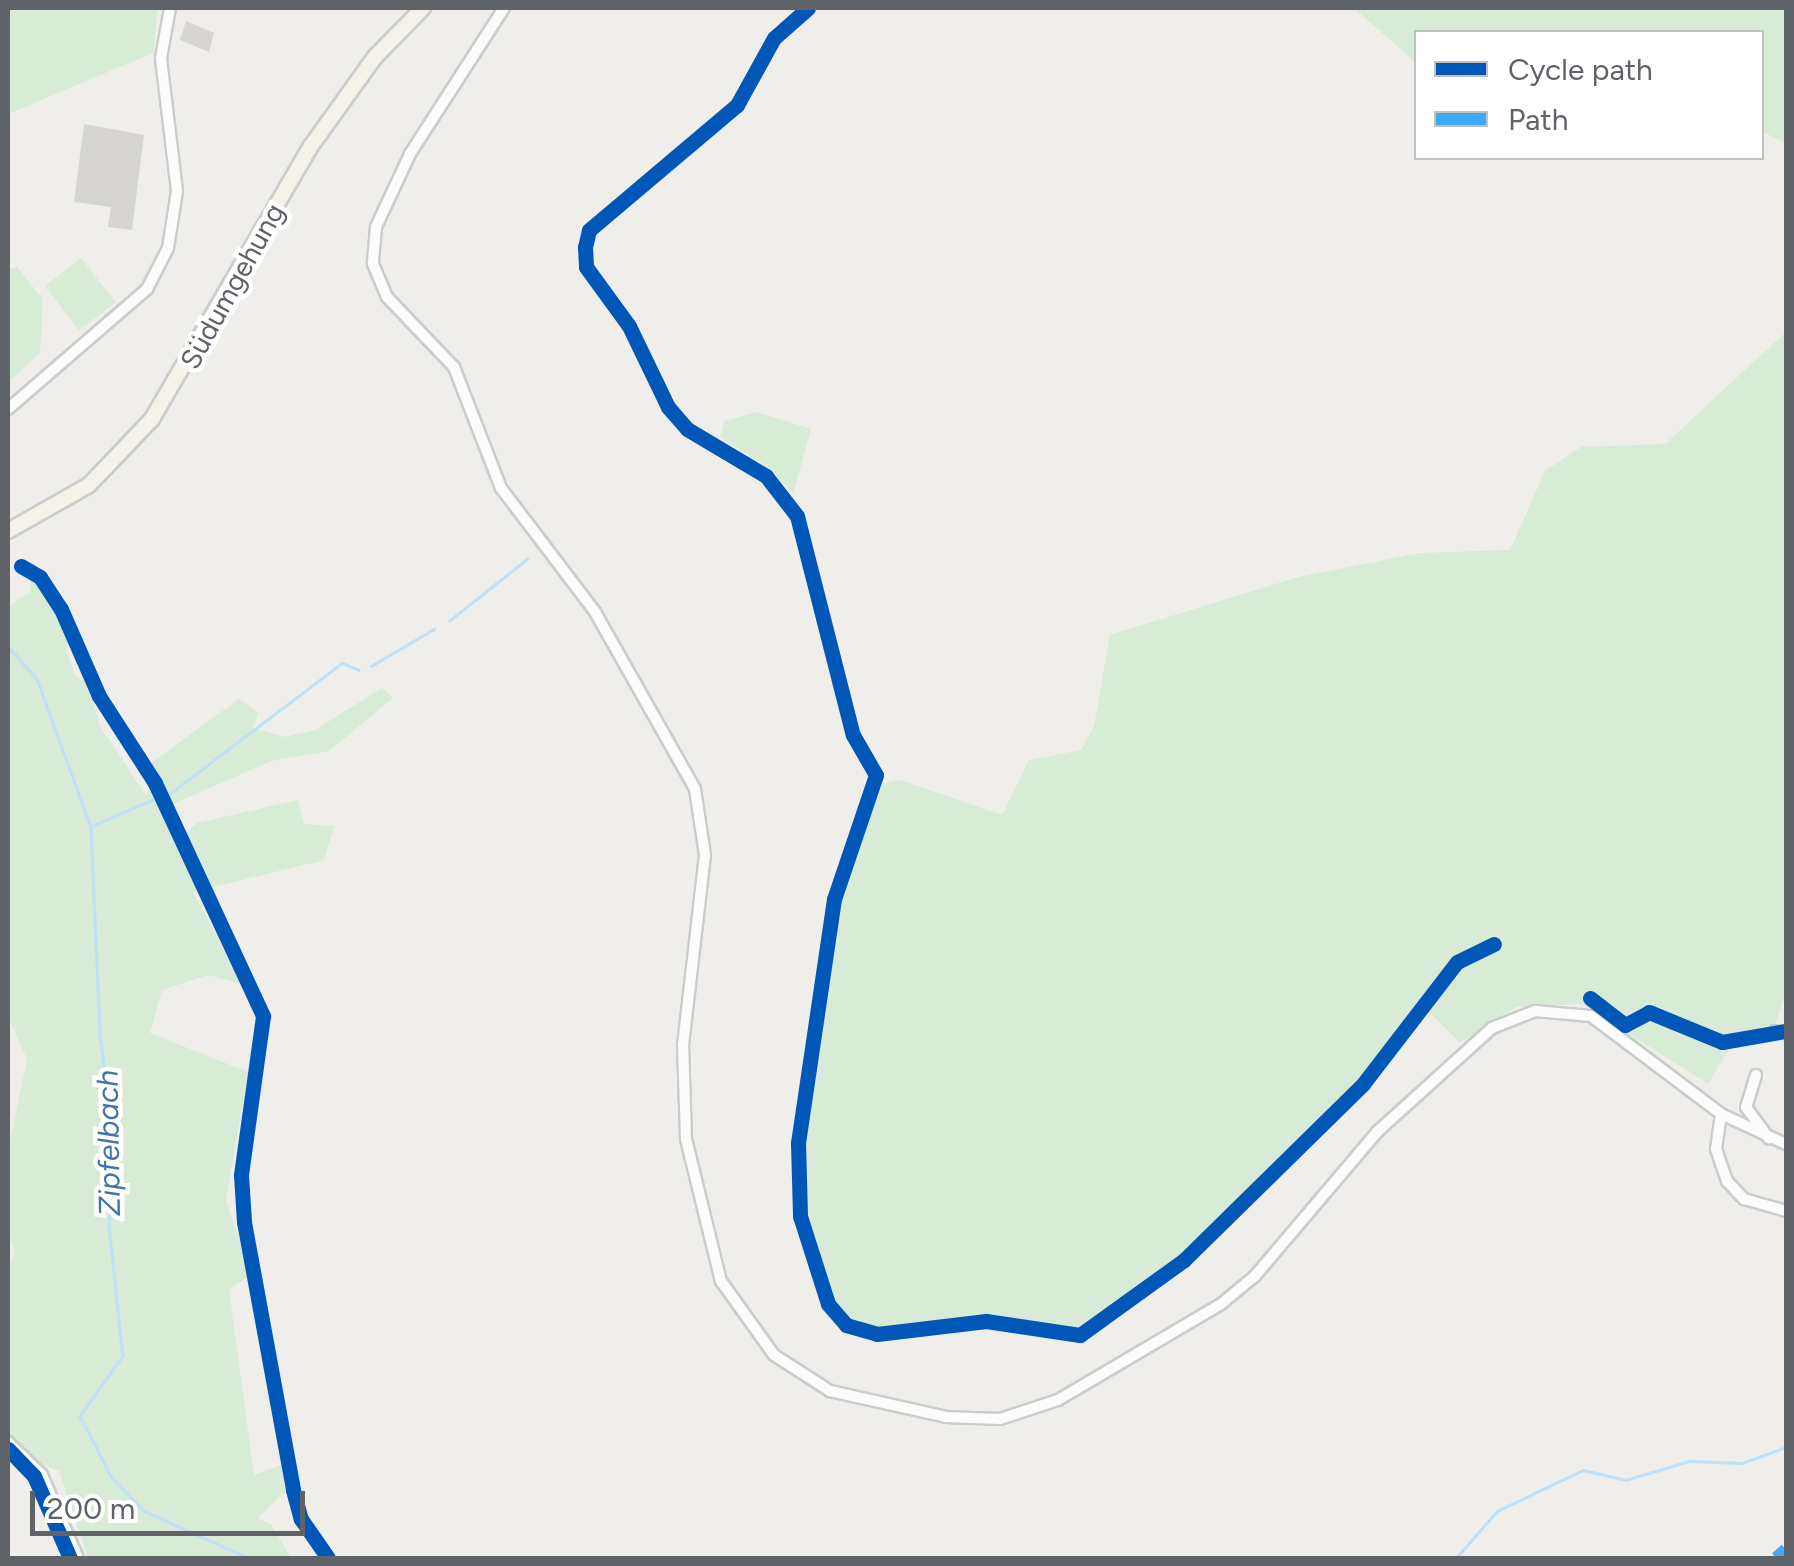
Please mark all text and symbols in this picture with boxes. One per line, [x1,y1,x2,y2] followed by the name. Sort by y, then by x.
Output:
[1414,30,1764,160] legend
[1508,51,1653,88] text: Cycle path
[1508,101,1568,138] text: Path
[173,198,291,374] street label: Südumgehung
[90,1070,128,1216] water label: Zipfelbach
[35,1471,310,1533] scale bar
[47,1490,135,1527] text: 200 m

